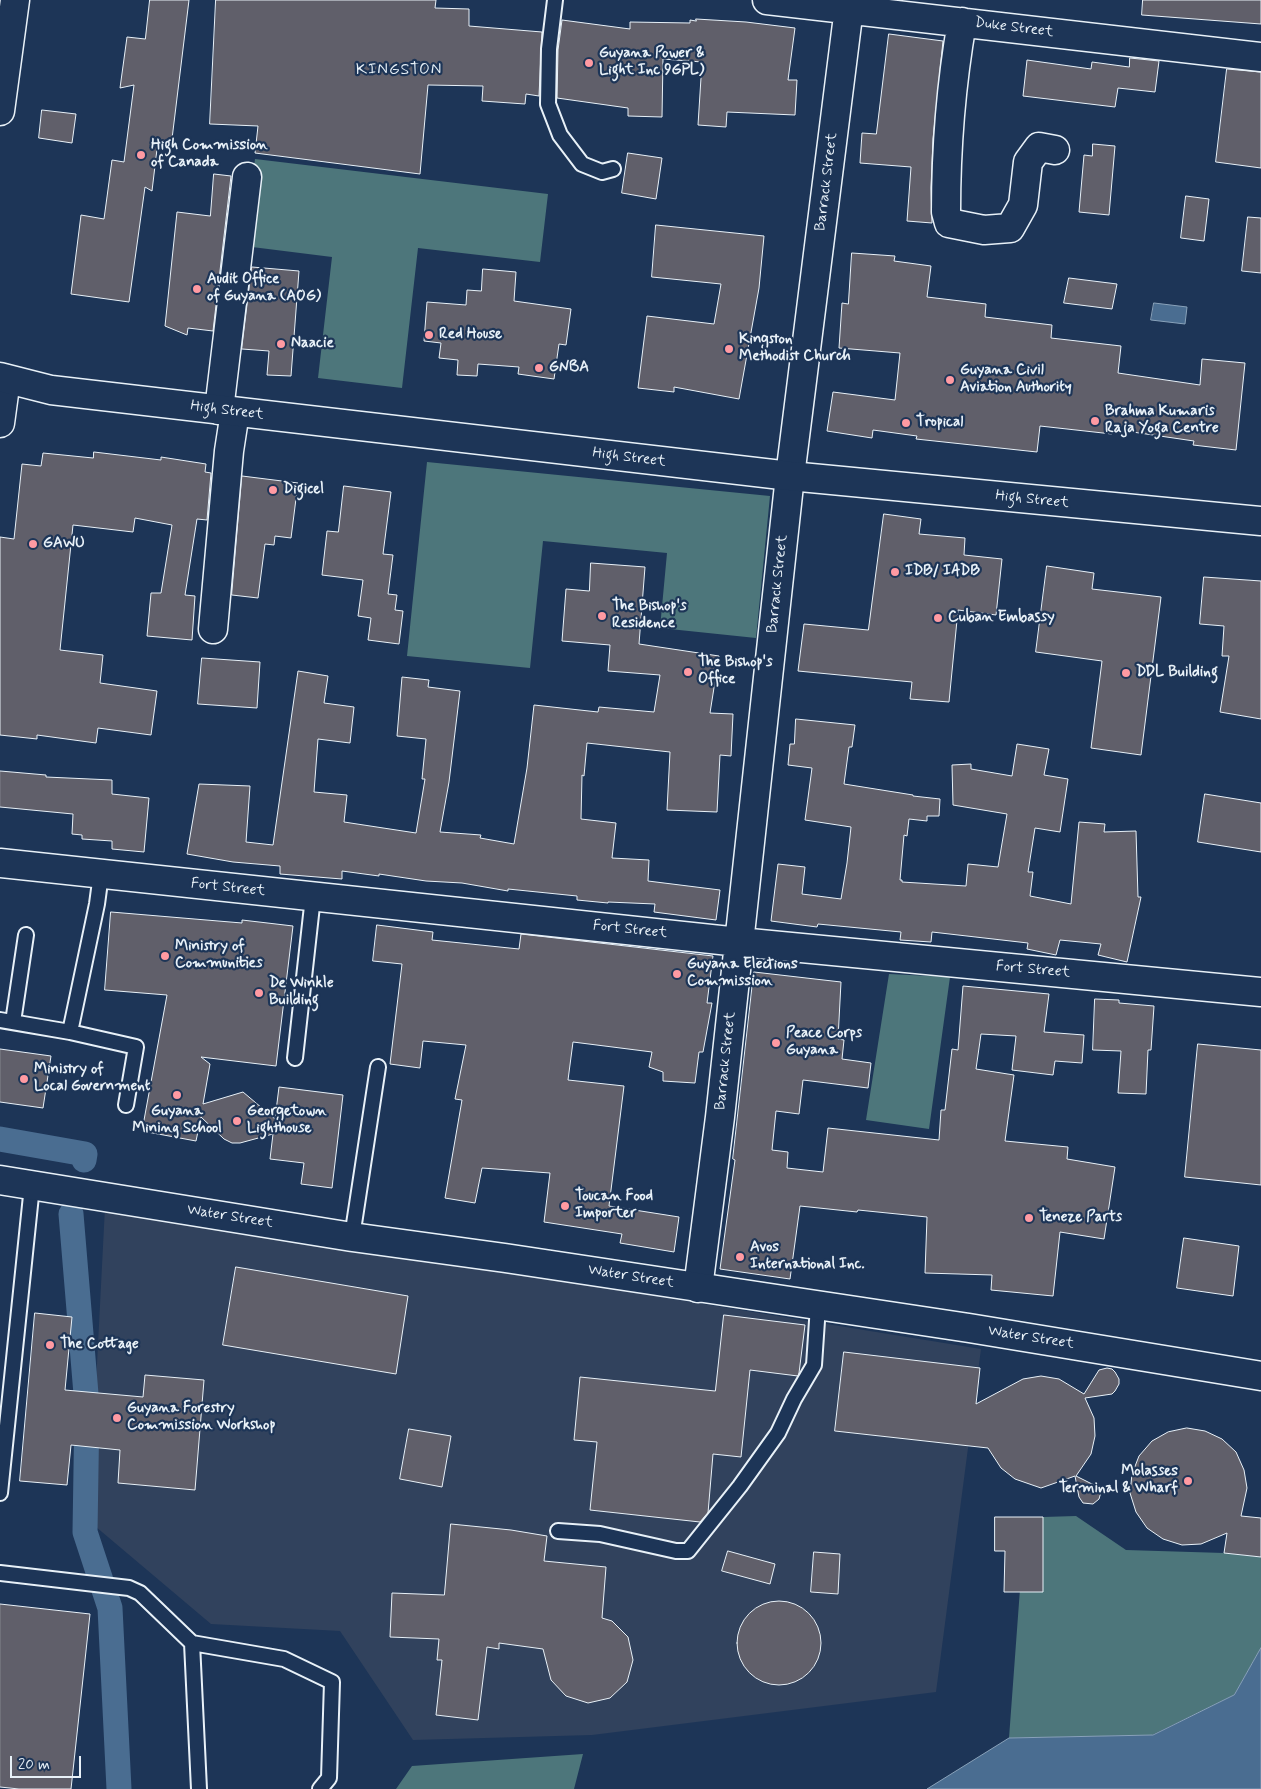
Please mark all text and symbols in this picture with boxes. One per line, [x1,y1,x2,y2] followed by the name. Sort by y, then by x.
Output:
[974,14,1054,42] street label: Duke Street
[599,45,705,80] place label: Guyana Power & Light Inc 9GPL)
[583,57,595,69] marker: Guyana Power & Light Inc 9GPL)
[354,61,444,81] district label: KINGSTON
[812,132,842,232] street label: Barrack Street
[151,137,268,172] place label: High Commission of Canada
[135,149,147,161] marker: High Commission of Canada
[207,271,321,306] place label: Audit Office of Guyana (AOG)
[191,283,203,295] marker: Audit Office of Guyana (AOG)
[439,326,502,344] place label: Red House
[423,329,435,341] marker: Red House
[739,331,851,366] place label: Kingston Methodist Church
[291,335,334,353] place label: Naacie
[275,338,287,350] marker: Naacie
[723,343,735,355] marker: Kingston Methodist Church
[549,359,589,377] place label: GNBA
[533,362,545,374] marker: GNBA
[960,362,1072,397] place label: Guyana Civil Aviation Authority
[944,374,956,386] marker: Guyana Civil Aviation Authority
[189,398,265,424] street label: High Street
[1105,403,1219,438] place label: Brahma Kumaris Raja Yoga Centre
[916,414,963,432] place label: Tropical
[1089,415,1101,427] marker: Brahma Kumaris Raja Yoga Centre
[900,417,912,429] marker: Tropical
[591,445,667,471] street label: High Street
[283,481,324,499] place label: Digicel
[267,484,279,496] marker: Digicel
[994,487,1070,513] street label: High Street
[764,534,792,634] street label: Barrack Street
[43,535,85,553] place label: GAWU
[27,538,39,550] marker: GAWU
[905,563,980,581] place label: IDB/ IADB
[889,566,901,578] marker: IDB/ IADB
[612,598,687,633] place label: The Bishop's Residence
[948,609,1055,627] place label: Cuban Embassy
[596,610,608,622] marker: The Bishop's Residence
[932,612,944,624] marker: Cuban Embassy
[698,654,773,689] place label: The Bishop's Office
[1136,664,1218,682] place label: DDL Building
[682,666,694,678] marker: The Bishop's Office
[1120,667,1132,679] marker: DDL Building
[190,875,266,901] street label: Fort Street
[592,917,668,943] street label: Fort Street
[175,938,263,973] place label: Ministry of Communities
[159,950,171,962] marker: Ministry of Communities
[687,956,798,991] place label: Guyana Elections Commission
[995,958,1071,982] street label: Fort Street
[671,968,683,980] marker: Guyana Elections Commission
[269,975,334,1010] place label: De Winkle Building
[253,987,265,999] marker: De Winkle Building
[712,1011,740,1111] street label: Barrack Street
[786,1025,862,1060] place label: Peace Corps Guyana
[770,1037,782,1049] marker: Peace Corps Guyana
[34,1061,150,1096] place label: Ministry of Local Government
[18,1073,30,1085] marker: Ministry of Local Government
[171,1089,183,1101] marker: Guyana Mining School
[132,1103,222,1138] place label: Guyana Mining School
[247,1103,327,1138] place label: Georgetown Lighthouse
[231,1115,243,1127] marker: Georgetown Lighthouse
[575,1188,653,1223] place label: Toucan Food Importer
[559,1200,571,1212] marker: Toucan Food Importer
[186,1201,274,1233] street label: Water Street
[1039,1209,1122,1227] place label: Teneze Parts
[1023,1212,1035,1224] marker: Teneze Parts
[750,1239,865,1274] place label: Avos International Inc.
[734,1251,746,1263] marker: Avos International Inc.
[587,1261,675,1293] street label: Water Street
[987,1322,1075,1354] street label: Water Street
[60,1336,139,1354] place label: The Cottage
[44,1339,56,1351] marker: The Cottage
[127,1400,275,1435] place label: Guyana Forestry Commission Workshop
[111,1412,123,1424] marker: Guyana Forestry Commission Workshop
[1059,1463,1178,1498] place label: Molasses Terminal & Wharf
[1182,1475,1194,1487] marker: Molasses Terminal & Wharf
[12,1746,84,1778] scale bar
[18,1755,50,1775] text: 20 m

